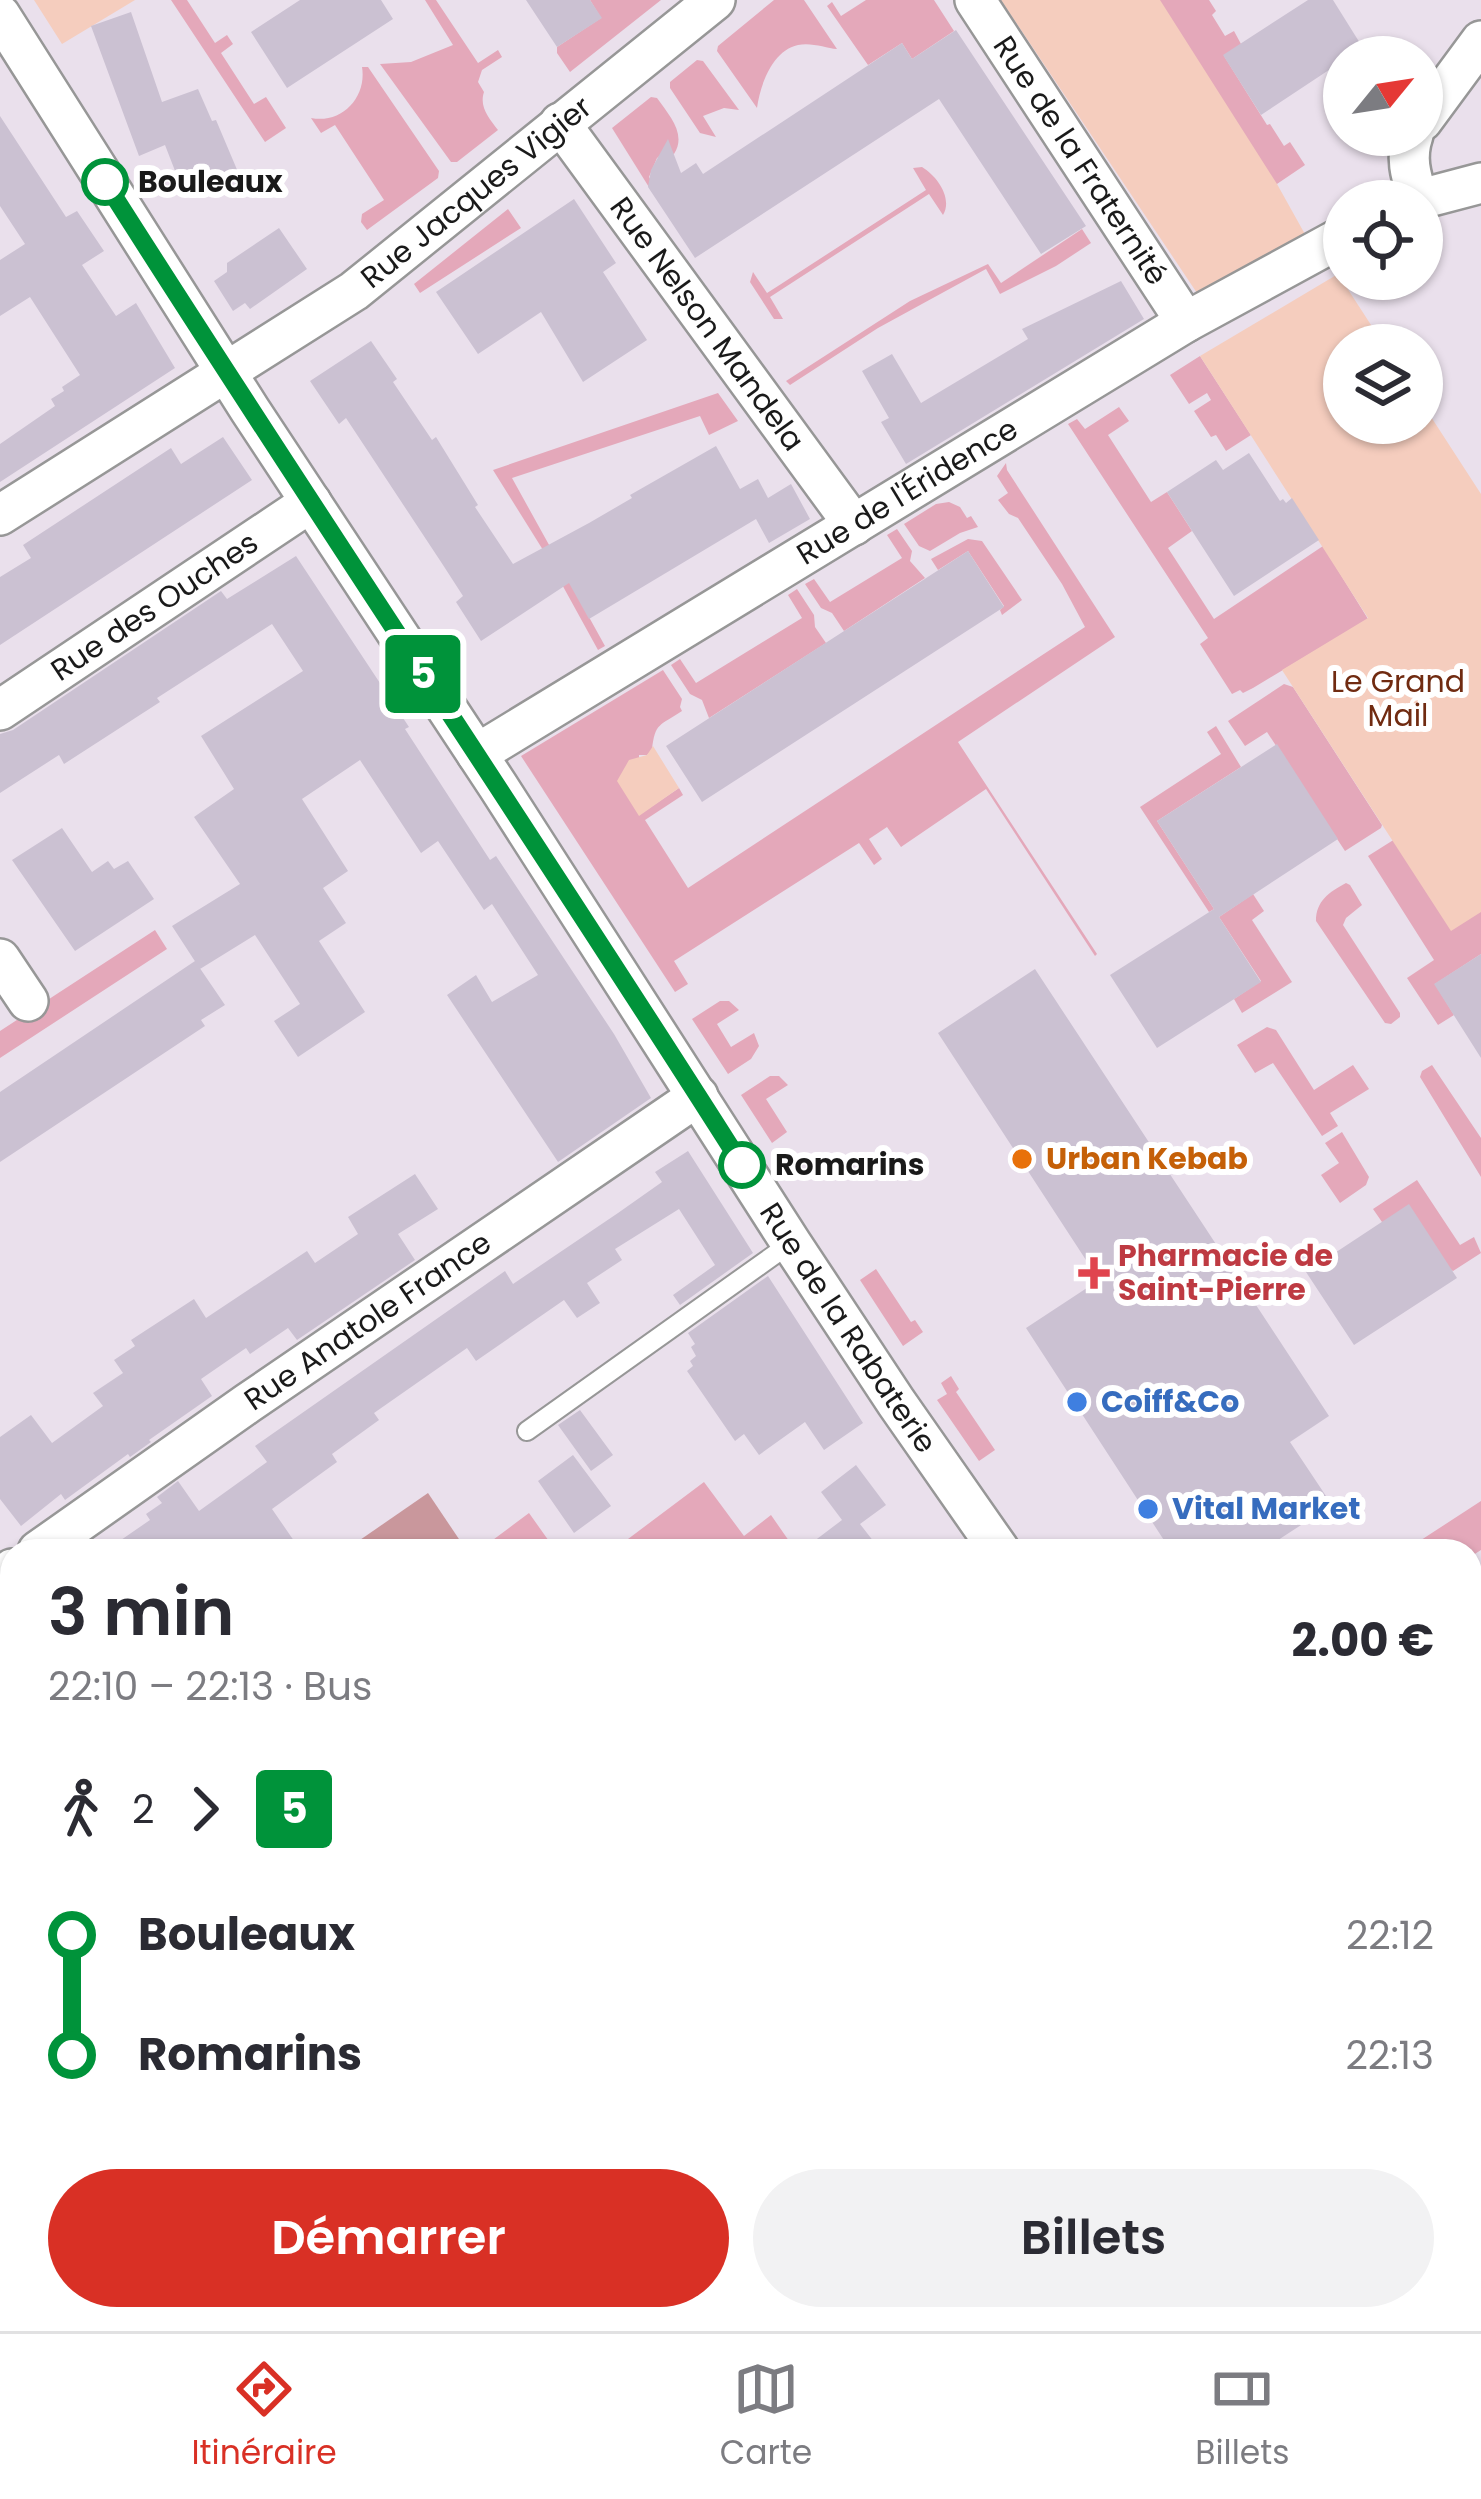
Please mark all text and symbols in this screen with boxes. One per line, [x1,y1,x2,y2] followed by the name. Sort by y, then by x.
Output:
[983,27,1178,293] street label: Rue de la Fraternité
[1323,36,1443,156] north arrow
[1323,36,1443,444] map controls
[351,86,601,298] street label: Rue Jacques Vigier
[83,160,127,204] marker: Bouleaux
[138,160,283,203] place label: Bouleaux
[1323,180,1443,300] button: locate
[600,188,815,460] street label: Rue Nelson Mandela
[1323,324,1443,444] button: layers
[788,407,1026,575] street label: Rue de l'Éridence
[42,521,267,691] street label: Rue des Ouches
[384,635,462,713] line badge: 5
[409,644,437,703] text: 5
[1331,660,1465,737] park label: Le Grand Mail
[1046,1137,1248,1180] place label: Urban Kebab
[720,1143,764,1187] marker: Romarins
[775,1143,924,1186] place label: Romarins
[1009,1146,1035,1172] marker: Urban Kebab
[750,1194,947,1462] street label: Rue de la Rabaterie
[235,1221,500,1420] street label: Rue Anatole France
[1118,1234,1333,1311] place label: Pharmacie de Saint-Pierre
[1081,1260,1107,1286] marker: Pharmacie de Saint-Pierre
[1101,1380,1239,1423] place label: Coiff&Co
[1064,1389,1090,1415] marker: Coiff&Co
[1172,1487,1360,1530] place label: Vital Market
[1135,1496,1161,1522] marker: Vital Market
[48,1566,234,1658] text: 3 min
[1292,1609,1434,1672] text: 2.00 €
[48,1659,372,1714] text: 22:10 – 22:13 · Bus
[48,1776,114,1842] icon: walk
[172,1776,238,1842] icon: forward
[280,1779,308,1838] text: 5
[132,1782,154,1837] text: 2
[138,1903,355,1966] text: Bouleaux
[1346,1908,1434,1963] text: 22:12
[138,2023,362,2086] text: Romarins
[1345,2028,1434,2083] text: 22:13
[48,2169,729,2307] button: Démarrer
[753,2169,1434,2307] button: Billets
[191,2356,337,2478] tab: Itinéraire
[720,2356,812,2478] tab: Carte
[1195,2356,1290,2478] tab: Billets

